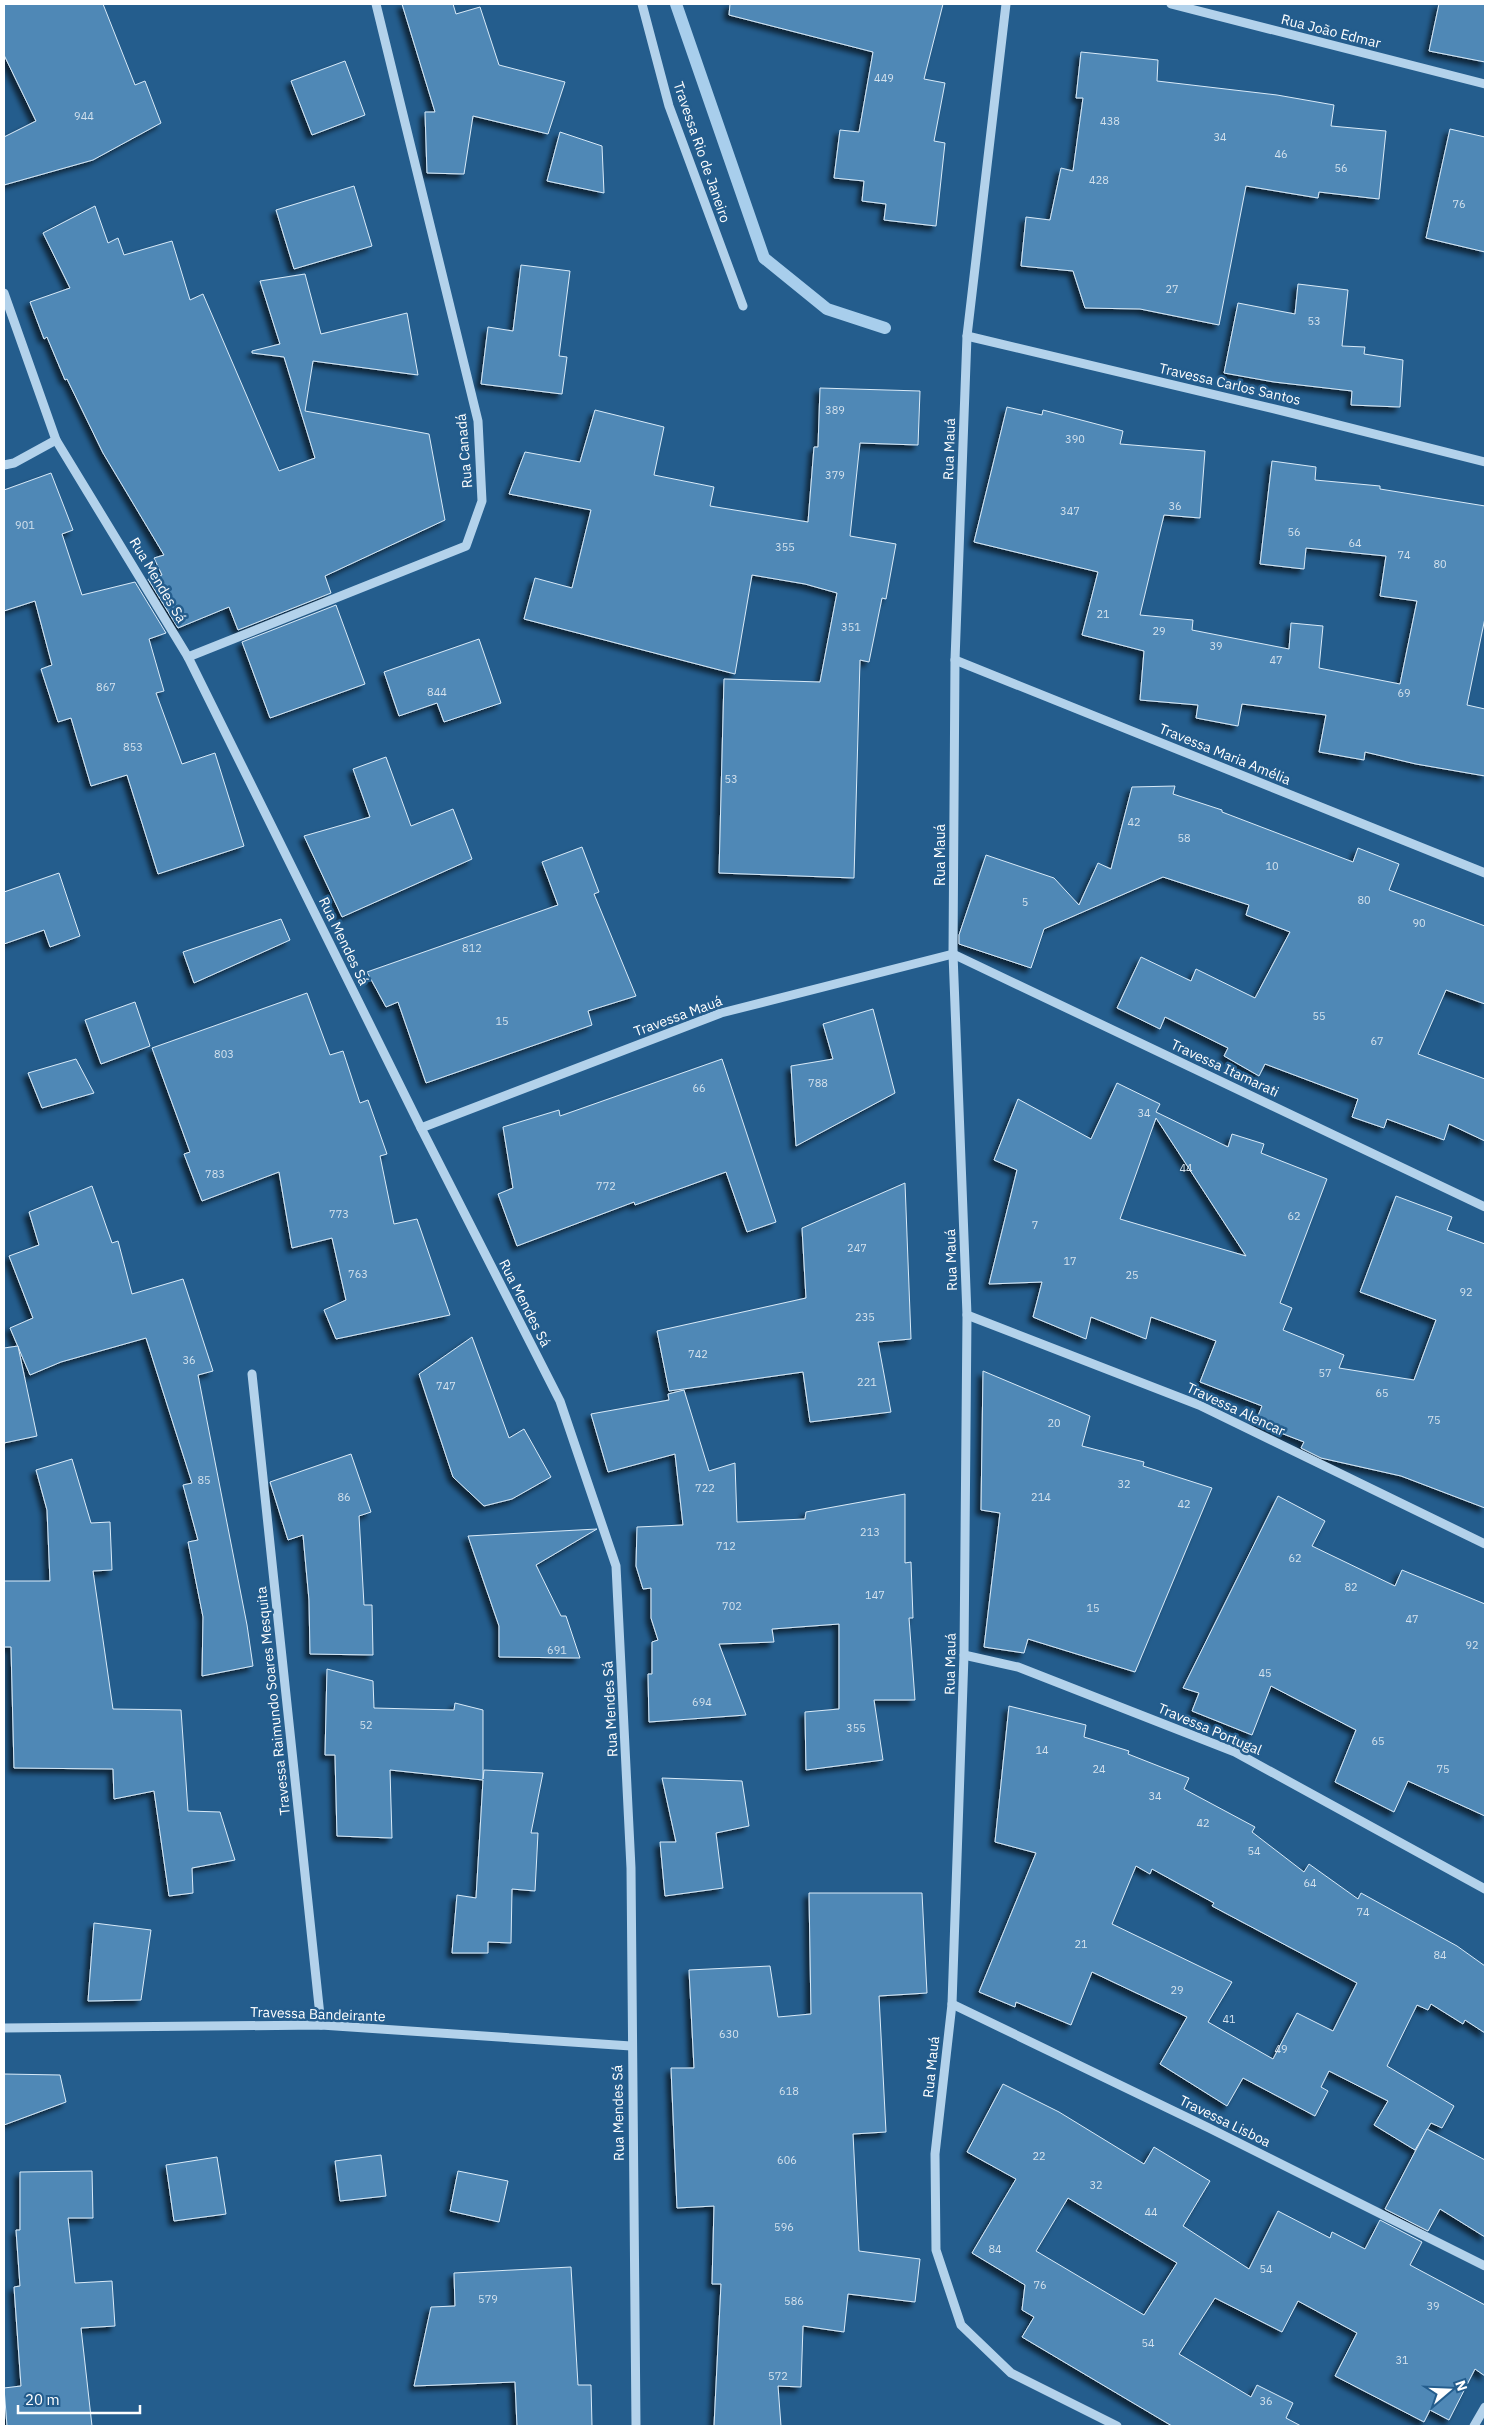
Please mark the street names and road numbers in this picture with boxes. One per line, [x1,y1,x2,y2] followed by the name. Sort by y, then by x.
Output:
[1279,10,1383,52] street label: Rua João Edmar
[669,79,735,225] street label: Travessa Rio de Janeiro
[1157,359,1303,409] street label: Travessa Carlos Santos
[452,412,476,489] street label: Rua Canadá
[939,417,959,480] street label: Rua Mauá
[125,534,191,626] street label: Rua Mendes Sá
[1156,719,1294,789] street label: Travessa Maria Amélia
[931,823,949,886] street label: Rua Mauá
[315,894,373,989] street label: Rua Mendes Sá
[631,991,725,1040] street label: Travessa Mauá
[1168,1035,1282,1101] street label: Travessa Itamarati
[941,1228,961,1291] street label: Rua Mauá
[495,1256,555,1350] street label: Rua Mendes Sá
[1184,1378,1288,1440] street label: Travessa Alencar
[252,1585,294,1816] street label: Travessa Raimundo Soares Mesquita
[940,1632,960,1695] street label: Rua Mauá
[598,1660,622,1758] street label: Rua Mendes Sá
[1155,1699,1265,1759] street label: Travessa Portugal
[250,2003,386,2025] street label: Travessa Bandeirante
[919,2035,943,2099] street label: Rua Mauá
[608,2064,628,2161] street label: Rua Mendes Sá
[1176,2091,1274,2151] street label: Travessa Lisboa

